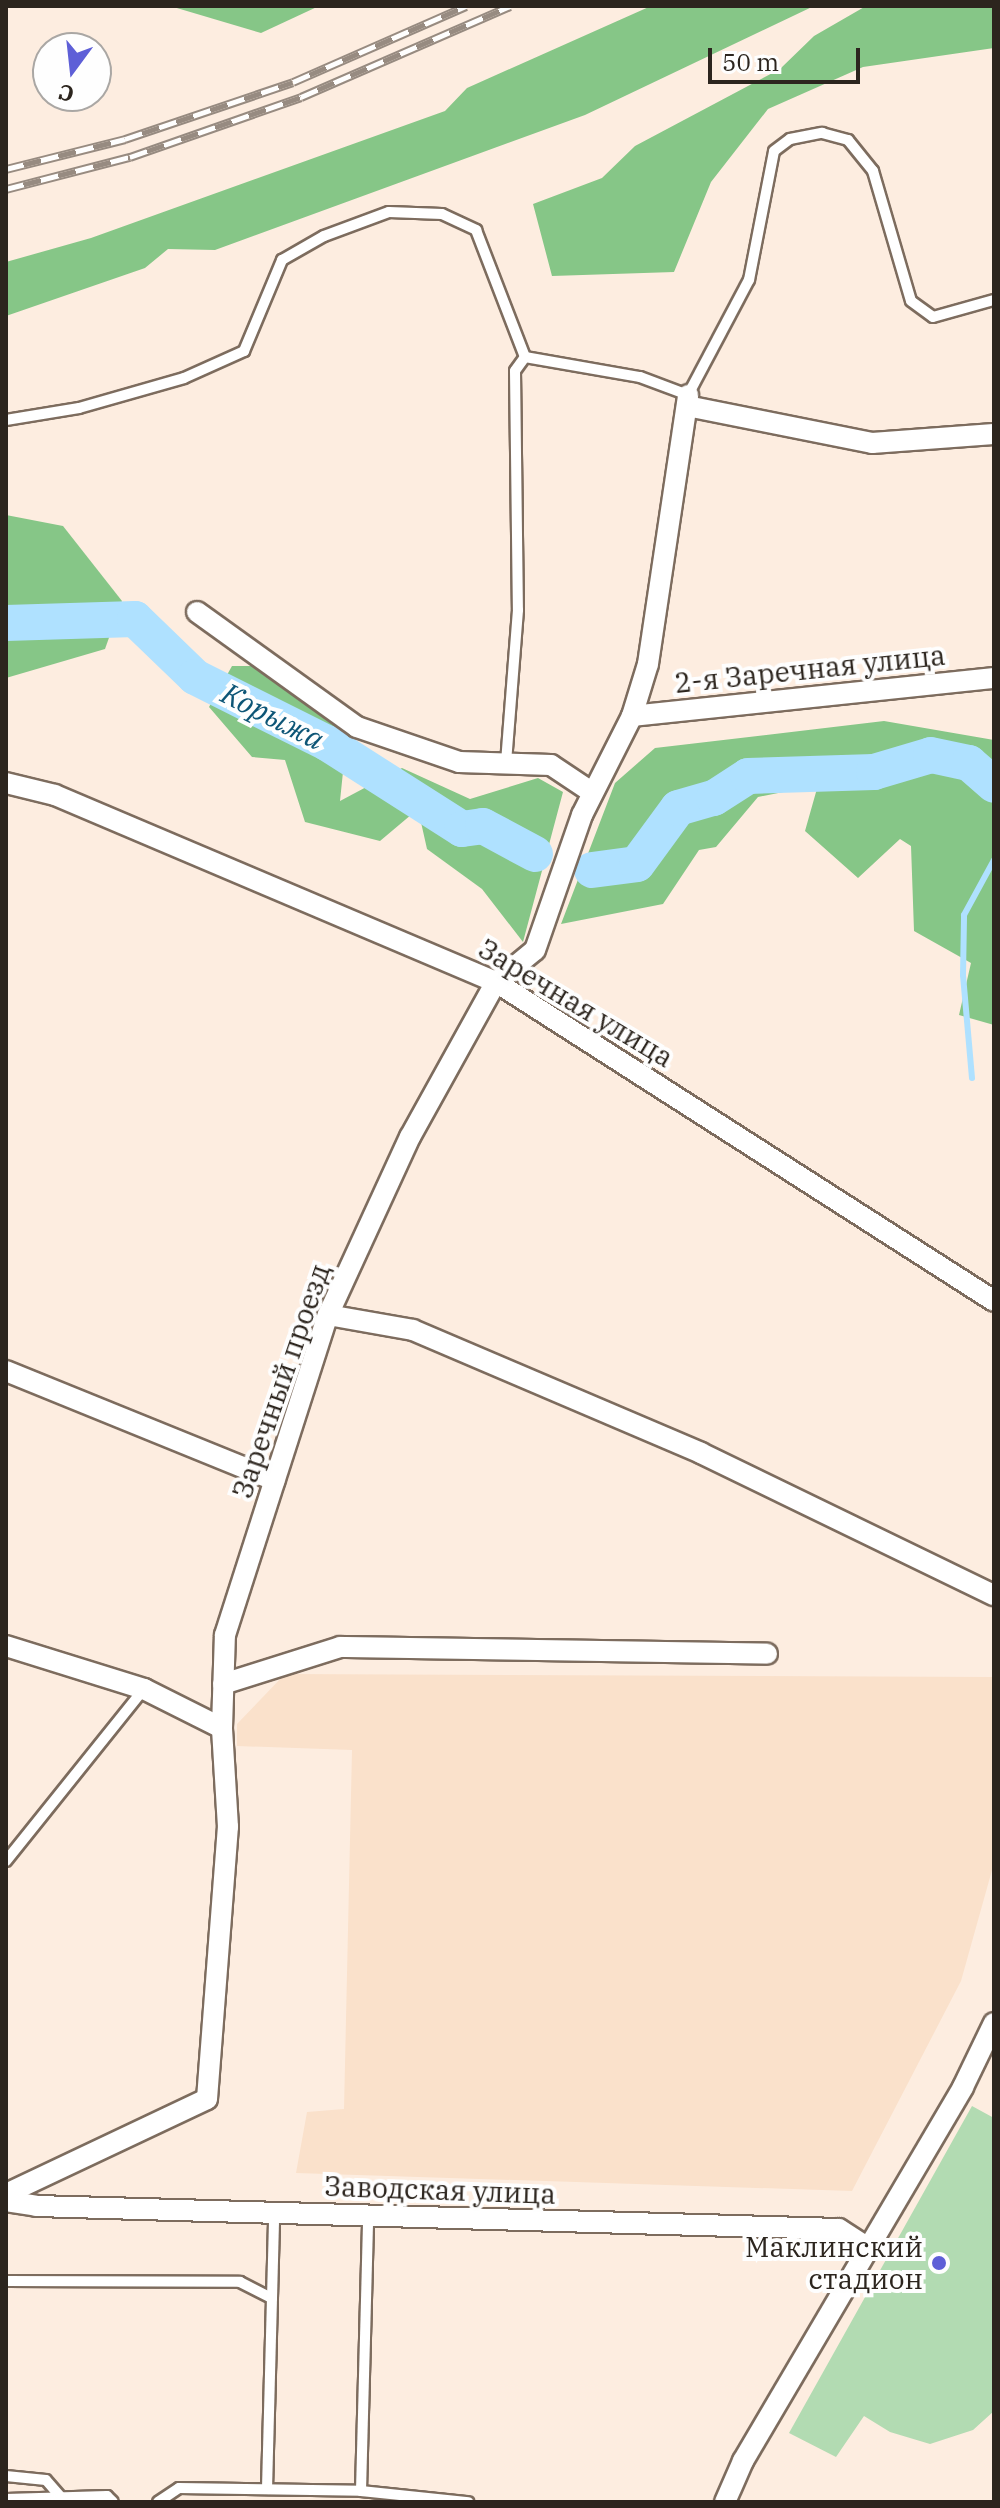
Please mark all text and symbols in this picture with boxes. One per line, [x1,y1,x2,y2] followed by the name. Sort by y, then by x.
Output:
[32,32,112,112] north arrow
[712,32,864,82] scale bar
[722,46,779,78] text: 50 m
[55,78,77,110] text: С
[673,638,947,700] street label: 2-я Заречная улица
[216,675,330,757] water label: Корыжа
[472,932,680,1074] street label: Заречная улица
[225,1259,337,1503] street label: Заречный проезд
[324,2169,556,2211] street label: Заводская улица
[745,2230,923,2296] place label: Маклинский стадион
[930,2254,948,2272] marker: Маклинский стадион

